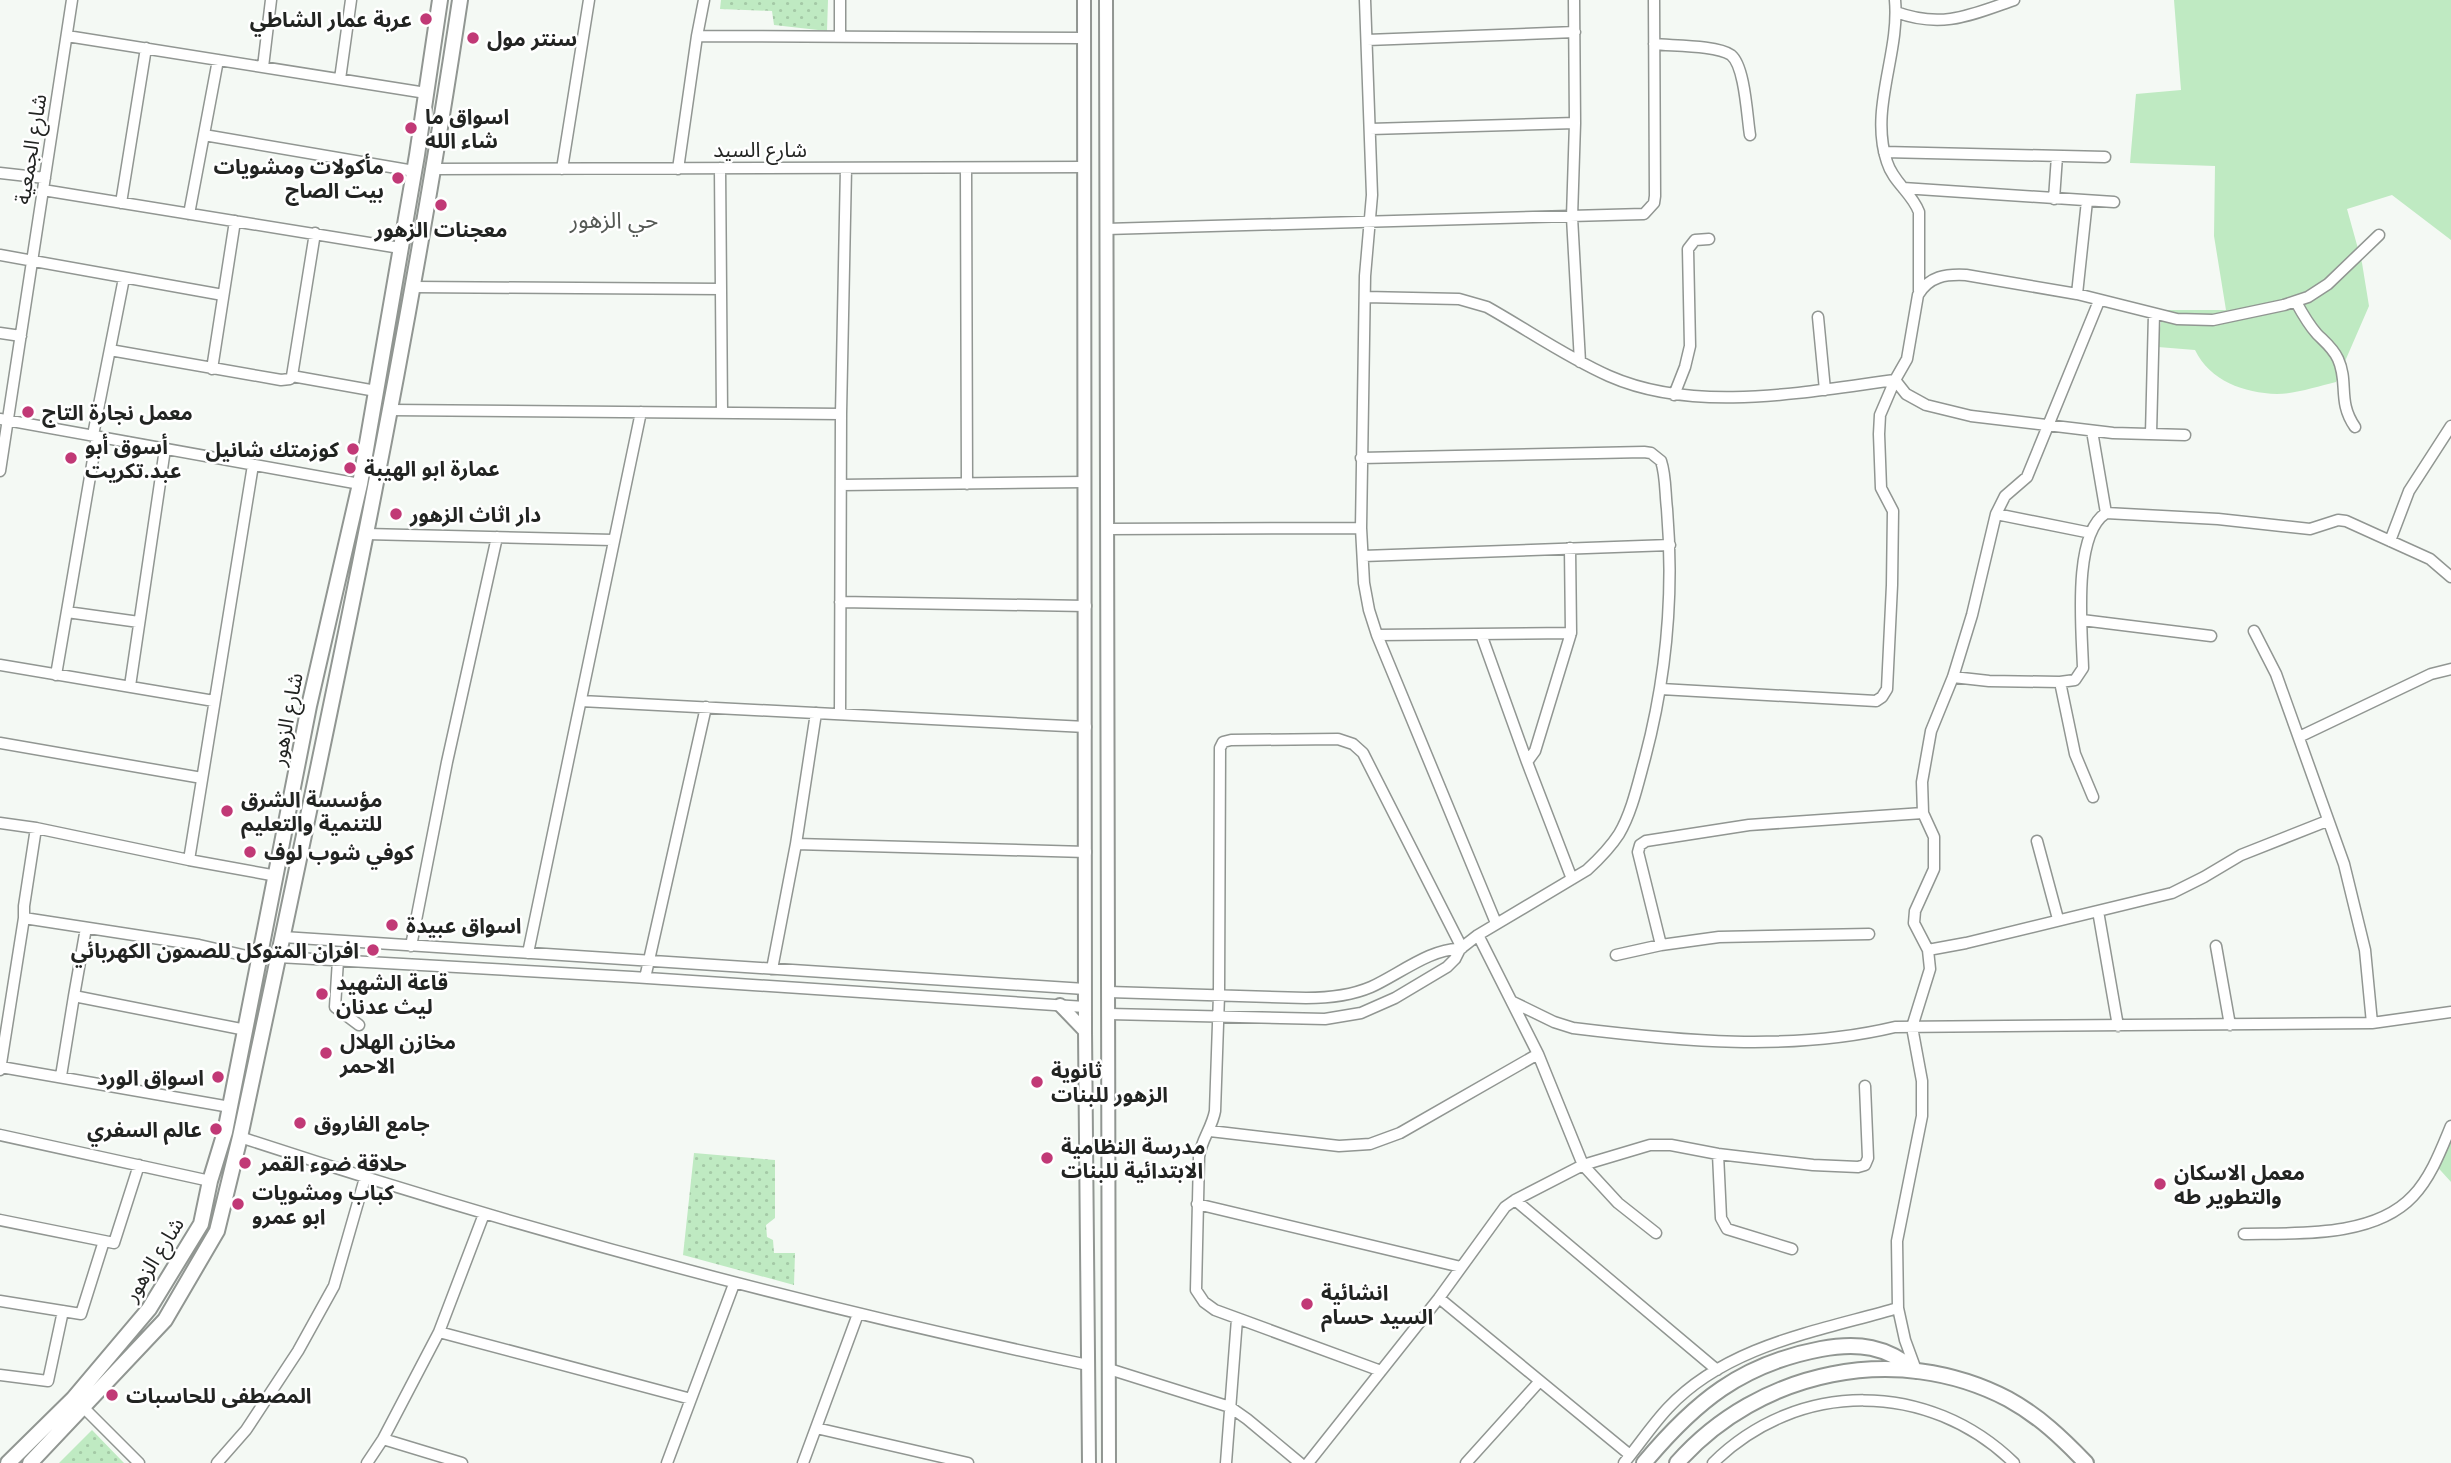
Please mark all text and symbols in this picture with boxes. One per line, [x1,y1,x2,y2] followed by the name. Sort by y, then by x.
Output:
[250,5,412,37] place label: عربة عمار الشاطي
[418,11,434,27] marker: عربة عمار الشاطي
[487,24,577,52] place label: سنتر مول
[465,30,481,46] marker: سنتر مول
[7,92,55,206] street label: شارع الجمعية
[425,102,509,154] place label: اسواق ما شاء الله
[403,120,419,136] marker: اسواق ما شاء الله
[713,135,807,165] street label: شارع السيد
[214,152,384,206] place label: مأكولات ومشويات بيت الصاج
[390,170,406,186] marker: مأكولات ومشويات بيت الصاج
[433,197,449,213] marker: معجنات الزهور
[569,203,658,237] district label: حي الزهور
[374,215,507,243] place label: معجنات الزهور
[42,398,193,428] place label: معمل نجارة التاج
[20,404,36,420] marker: معمل نجارة التاج
[85,432,181,484] place label: أسوق أبو عبد.تكريت
[206,435,339,463] place label: كوزمتك شانيل
[345,441,361,457] marker: كوزمتك شانيل
[63,450,79,466] marker: أسوق أبو عبد.تكريت
[364,454,500,482] place label: عمارة ابو الهيبة
[342,460,358,476] marker: عمارة ابو الهيبة
[409,500,541,528] place label: دار اثاث الزهور
[388,506,404,522] marker: دار اثاث الزهور
[263,670,311,769] street label: شارع الزهور
[241,785,382,839] place label: مؤسسة الشرق للتنمية والتعليم
[219,803,235,819] marker: مؤسسة الشرق للتنمية والتعليم
[264,838,415,870] place label: كوفي شوب لوف
[242,844,258,860] marker: كوفي شوب لوف
[406,911,522,939] place label: اسواق عبيدة
[384,917,400,933] marker: اسواق عبيدة
[71,936,359,968] place label: افران المتوكل للصمون الكهربائي
[365,942,381,958] marker: افران المتوكل للصمون الكهربائي
[336,968,448,1020] place label: قاعة الشهيد ليث عدنان
[314,986,330,1002] marker: قاعة الشهيد ليث عدنان
[339,1027,456,1079] place label: مخازن الهلال الاحمر
[318,1045,334,1061] marker: مخازن الهلال الاحمر
[1051,1056,1168,1108] place label: ثانوية الزهور للبنات
[97,1063,204,1091] place label: اسواق الورد
[210,1069,226,1085] marker: اسواق الورد
[1029,1074,1045,1090] marker: ثانوية الزهور للبنات
[314,1109,430,1139] place label: جامع الفاروق
[87,1115,202,1147] place label: عالم السفري
[292,1115,308,1131] marker: جامع الفاروق
[208,1121,224,1137] marker: عالم السفري
[1061,1132,1205,1184] place label: مدرسة النظامية الابتدائية للبنات
[258,1149,407,1177] place label: حلاقة ضوء القمر
[1039,1150,1055,1166] marker: مدرسة النظامية الابتدائية للبنات
[237,1155,253,1171] marker: حلاقة ضوء القمر
[2174,1158,2305,1210] place label: معمل الاسكان والتطوير طه
[2152,1176,2168,1192] marker: معمل الاسكان والتطوير طه
[252,1178,395,1230] place label: كباب ومشويات ابو عمرو
[230,1196,246,1212] marker: كباب ومشويات ابو عمرو
[116,1212,191,1308] street label: شارع الزهور
[1321,1278,1433,1333] place label: انشائية السيد حسام
[1299,1296,1315,1312] marker: انشائية السيد حسام
[126,1381,312,1409] place label: المصطفى للحاسبات
[104,1387,120,1403] marker: المصطفى للحاسبات

